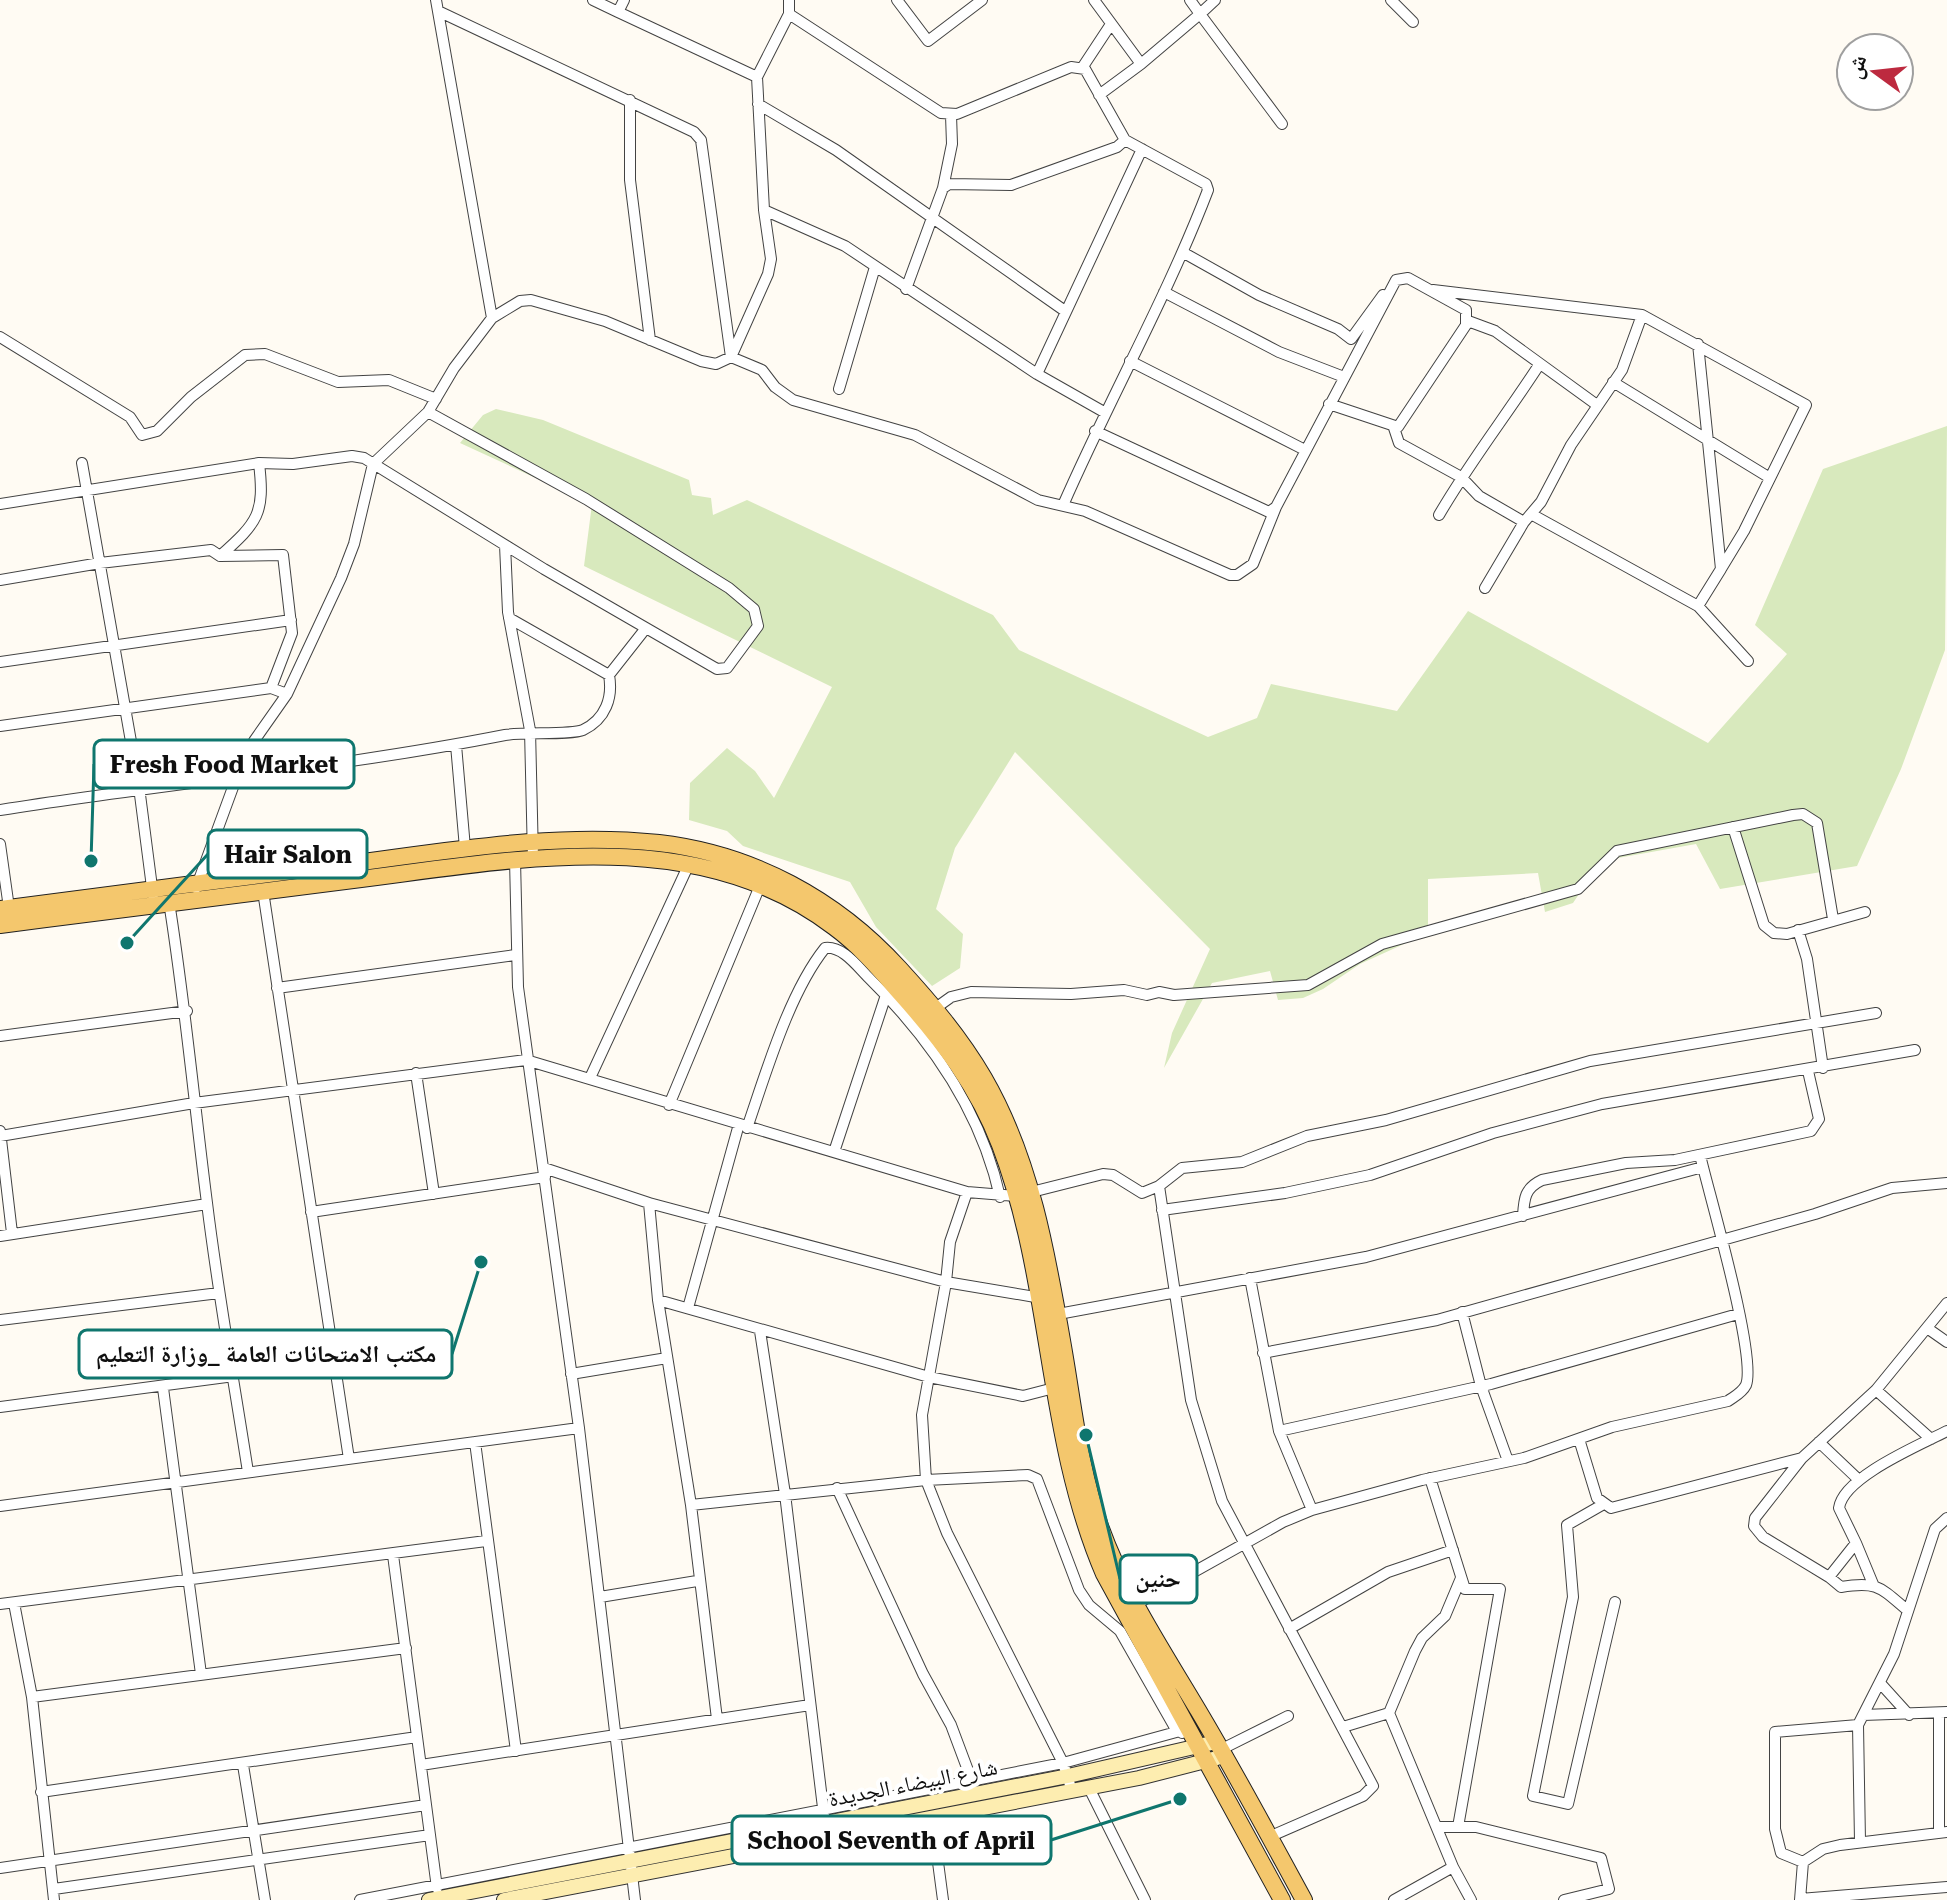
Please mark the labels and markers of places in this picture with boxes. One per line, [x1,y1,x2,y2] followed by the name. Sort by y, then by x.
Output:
[94,740,354,788] callout: Fresh Food Market
[208,830,367,878] callout: Hair Salon
[79,1330,452,1378] callout: مكتب الامتحانات العامة _وزارة التعليم
[1120,1555,1197,1603] callout: حنين
[732,1816,1051,1864] callout: School Seventh of April

